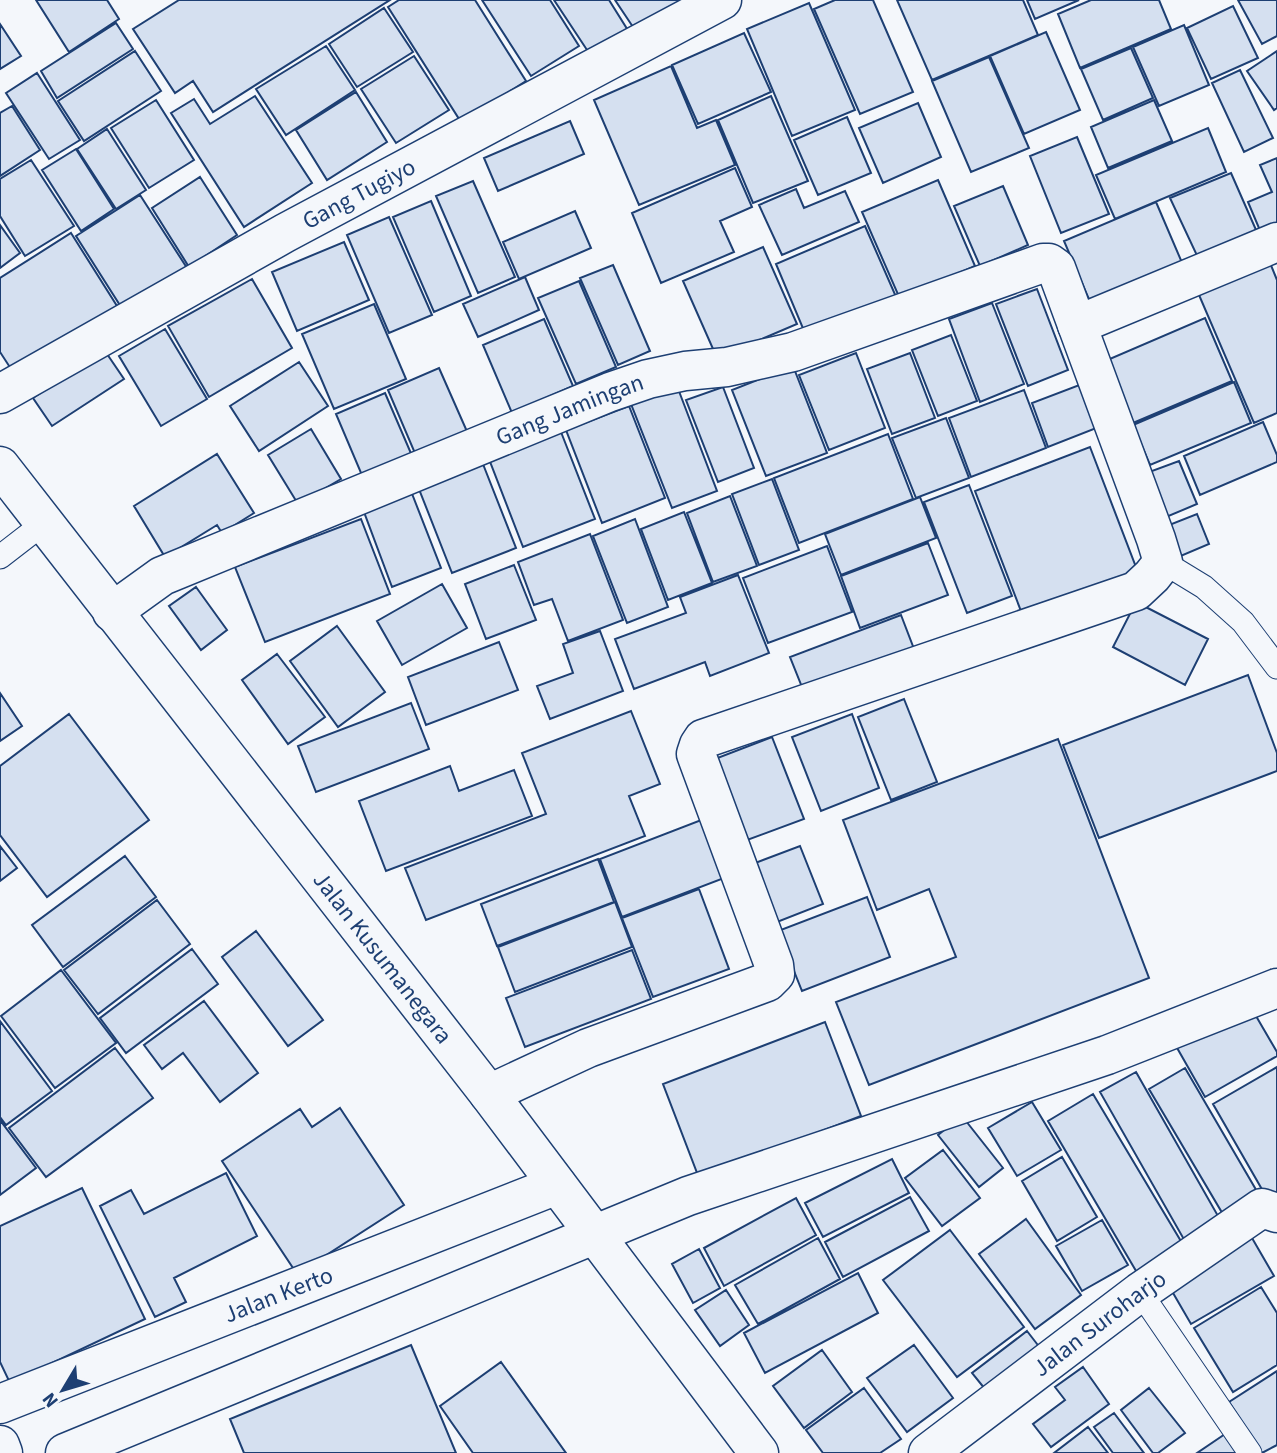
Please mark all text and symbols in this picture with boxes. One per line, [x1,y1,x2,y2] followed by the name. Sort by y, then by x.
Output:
[296,149,422,238] street label: Gang Tugiyo
[490,364,648,455] street label: Gang Jamingan
[304,864,461,1051] street label: Jalan Kusumanegara
[219,1257,338,1332] street label: Jalan Kerto
[1025,1261,1173,1385] street label: Jalan Suroharjo
[28,1355,98,1425] north arrow
[36,1386,65,1413] text: N

